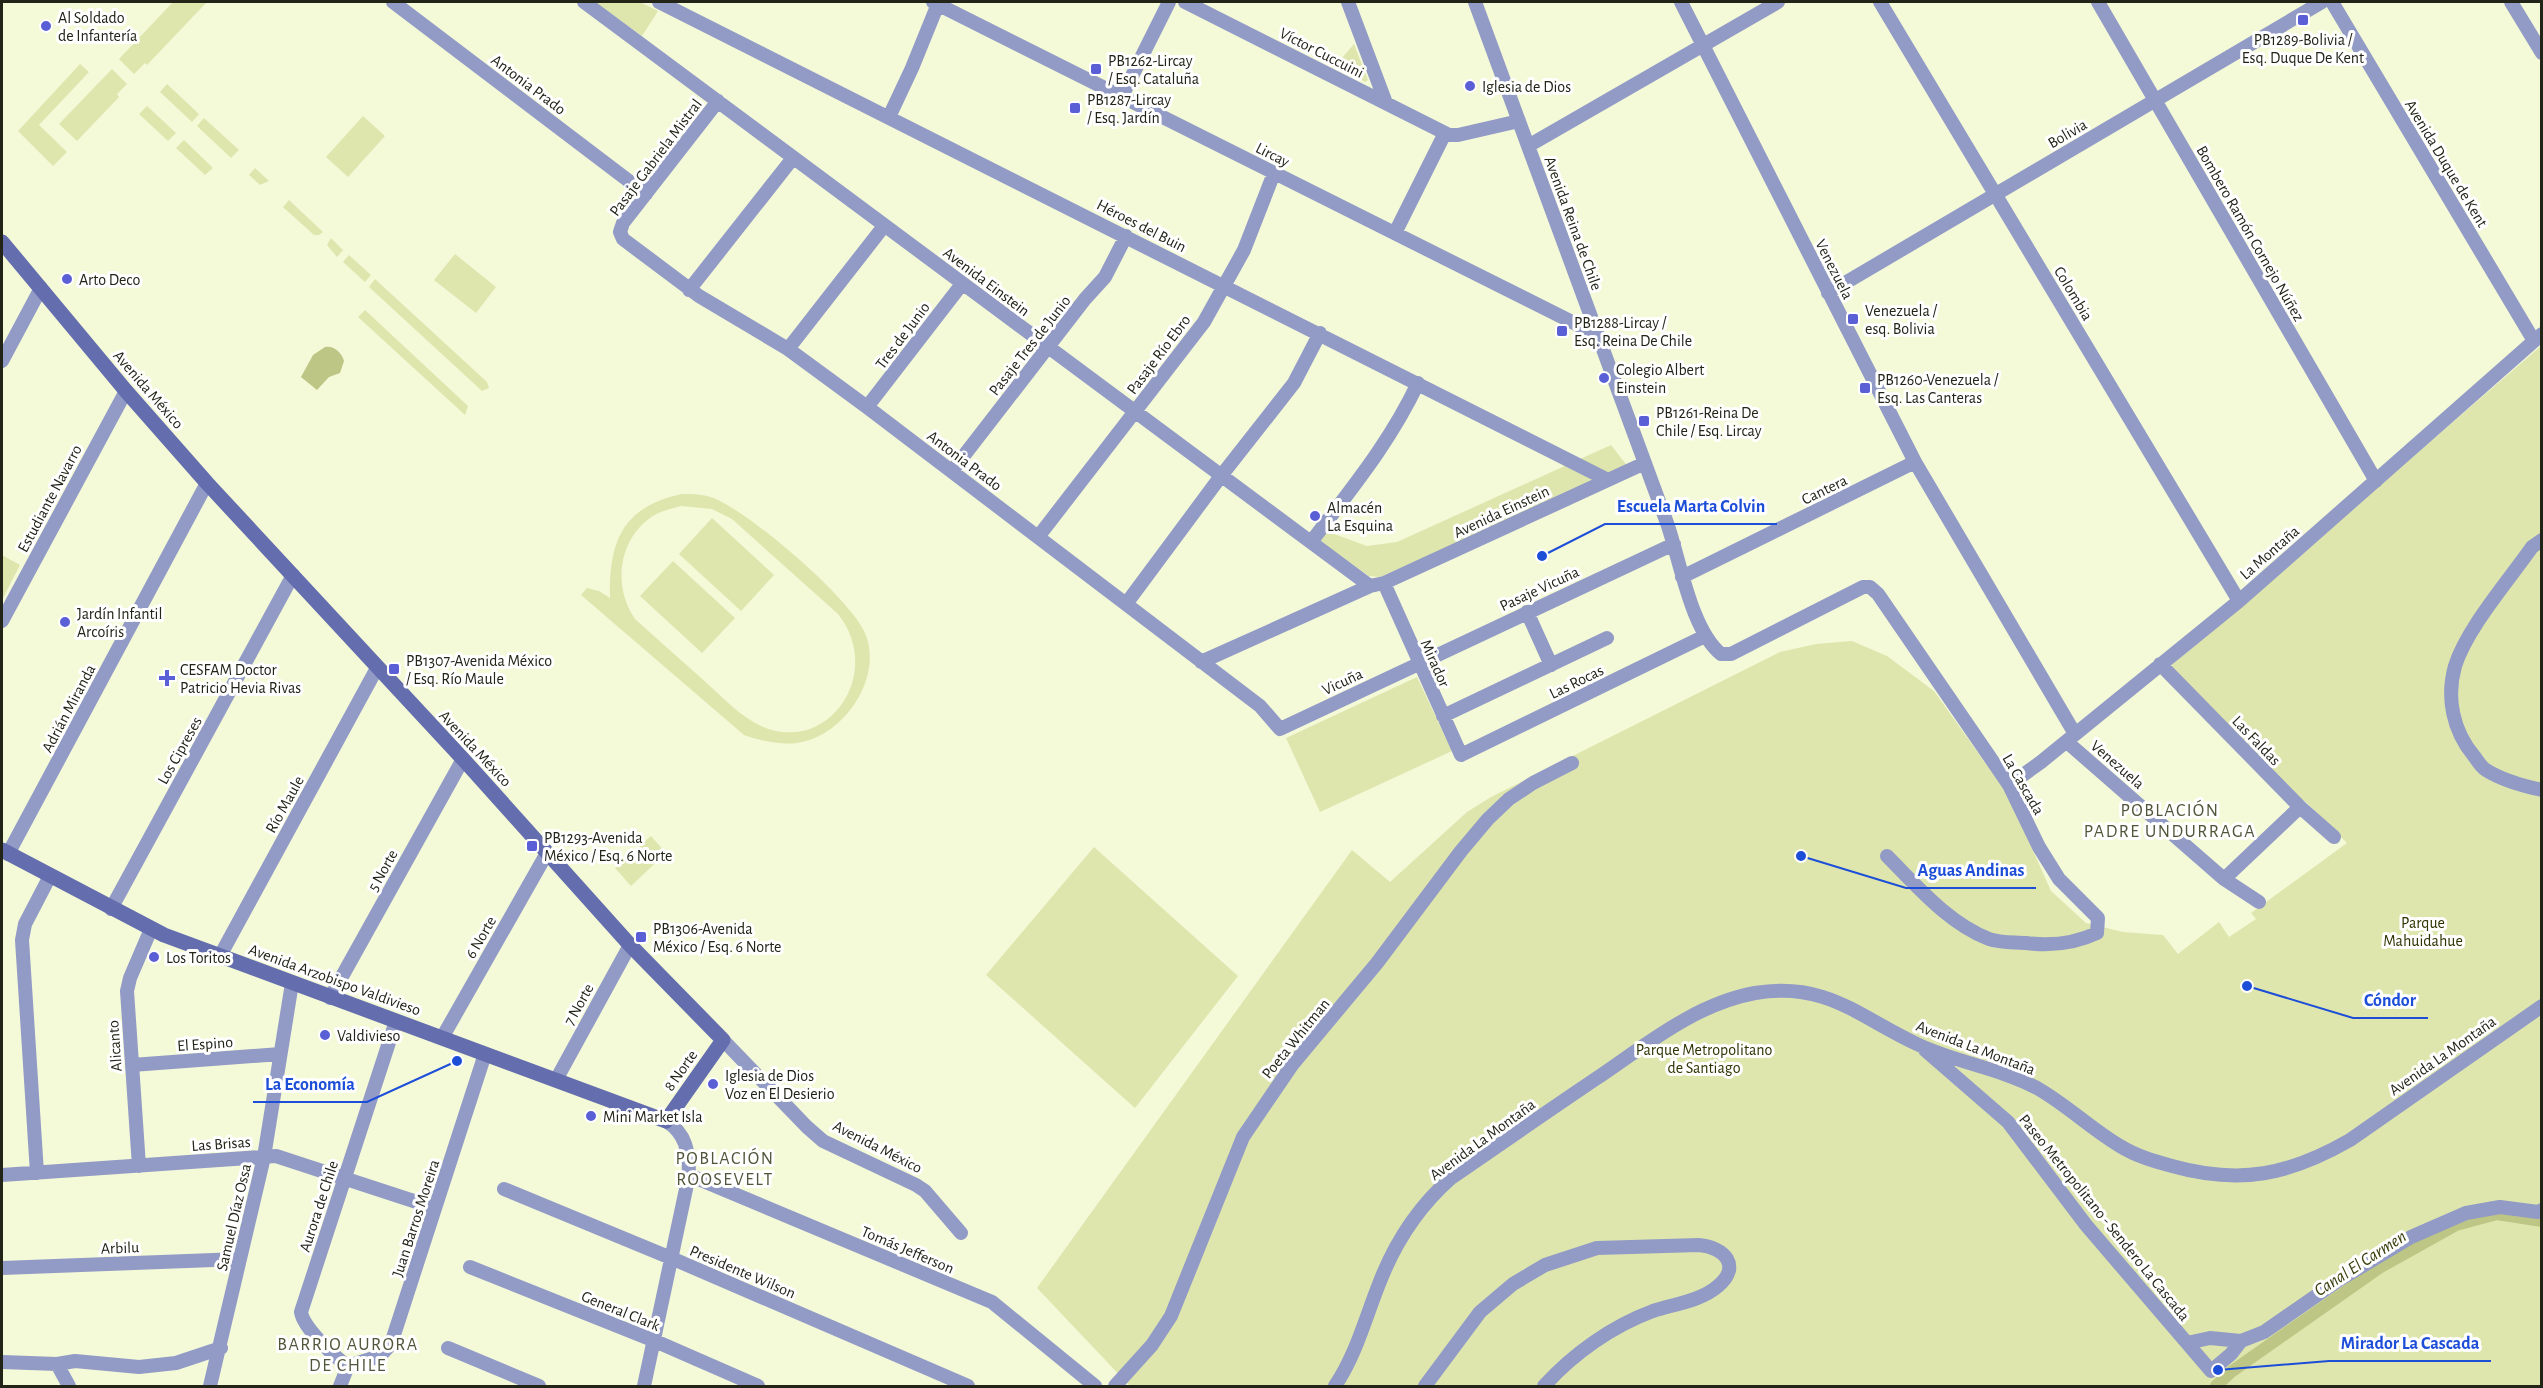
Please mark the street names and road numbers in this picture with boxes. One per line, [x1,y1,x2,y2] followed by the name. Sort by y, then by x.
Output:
[1277,25,1366,81] street label: Víctor Cuccuini
[488,52,569,118] street label: Antonia Prado
[607,96,706,220] street label: Pasaje Gabriela Mistral
[2402,97,2490,230] street label: Avenida Duque de Kent
[2045,116,2090,151] street label: Bolivia
[1253,140,1292,171] street label: Lircay
[2192,143,2307,325] street label: Bombero Ramón Cornejo Núñez
[1541,154,1605,292] street label: Avenida Reina de Chile
[1094,196,1189,255] street label: Héroes del Buin
[1812,237,1856,302] street label: Venezuela
[940,244,1033,319] street label: Avenida Einstein
[2051,264,2095,323] street label: Colombia
[986,293,1074,399] street label: Pasaje Tres de Junio
[873,299,933,372] street label: Tres de Junio
[1124,312,1195,398] street label: Pasaje Río Ebro
[110,347,186,432] street label: Avenida México
[924,428,1005,494] street label: Antonia Prado
[15,442,85,555] street label: Estudiante Navarro
[1799,472,1850,508] street label: Cantera
[1451,483,1552,541] street label: Avenida Einstein
[2237,523,2302,583] street label: La Montaña
[1497,564,1582,615] street label: Pasaje Vicuña
[1418,637,1453,690] street label: Mirador
[39,662,99,755] street label: Adrián Miranda
[1547,662,1606,702] street label: Las Rocas
[1320,666,1365,698] street label: Vicuña
[436,707,515,790] street label: Avenida México
[2229,713,2284,769] street label: Las Faldas
[155,714,205,787] street label: Los Cipreses
[2088,737,2147,792] street label: Venezuela
[1999,751,2047,818] street label: La Cascada
[263,773,307,836] street label: Río Maule
[365,847,401,894] street label: 5 Norte
[462,914,499,961] street label: 6 Norte
[246,941,423,1019] street label: Avenida Arzobispo Valdivieso
[561,981,597,1028] street label: 7 Norte
[1259,996,1333,1082] street label: Poeta Whitman
[2386,1013,2499,1099] street label: Avenida La Montaña
[1914,1018,2037,1078] street label: Avenida La Montaña
[105,1020,125,1072] street label: Alicanto
[177,1034,234,1054] street label: El Espino
[661,1047,701,1094] street label: 8 Norte
[1427,1096,1538,1183] street label: Avenida La Montaña
[2016,1111,2193,1324] street label: Paseo Metropolitano - Sendero La Cascada
[830,1118,925,1176] street label: Avenida México
[191,1134,251,1154] street label: Las Brisas
[389,1158,442,1279] street label: Juan Barros Moreira
[297,1159,341,1254] street label: Aurora de Chile
[214,1162,254,1272] street label: Samuel Díaz Ossa
[859,1223,956,1277] street label: Tomás Jefferson
[101,1239,140,1257] street label: Arbilu
[687,1242,798,1301] street label: Presidente Wilson
[579,1288,663,1334] street label: General Clark

